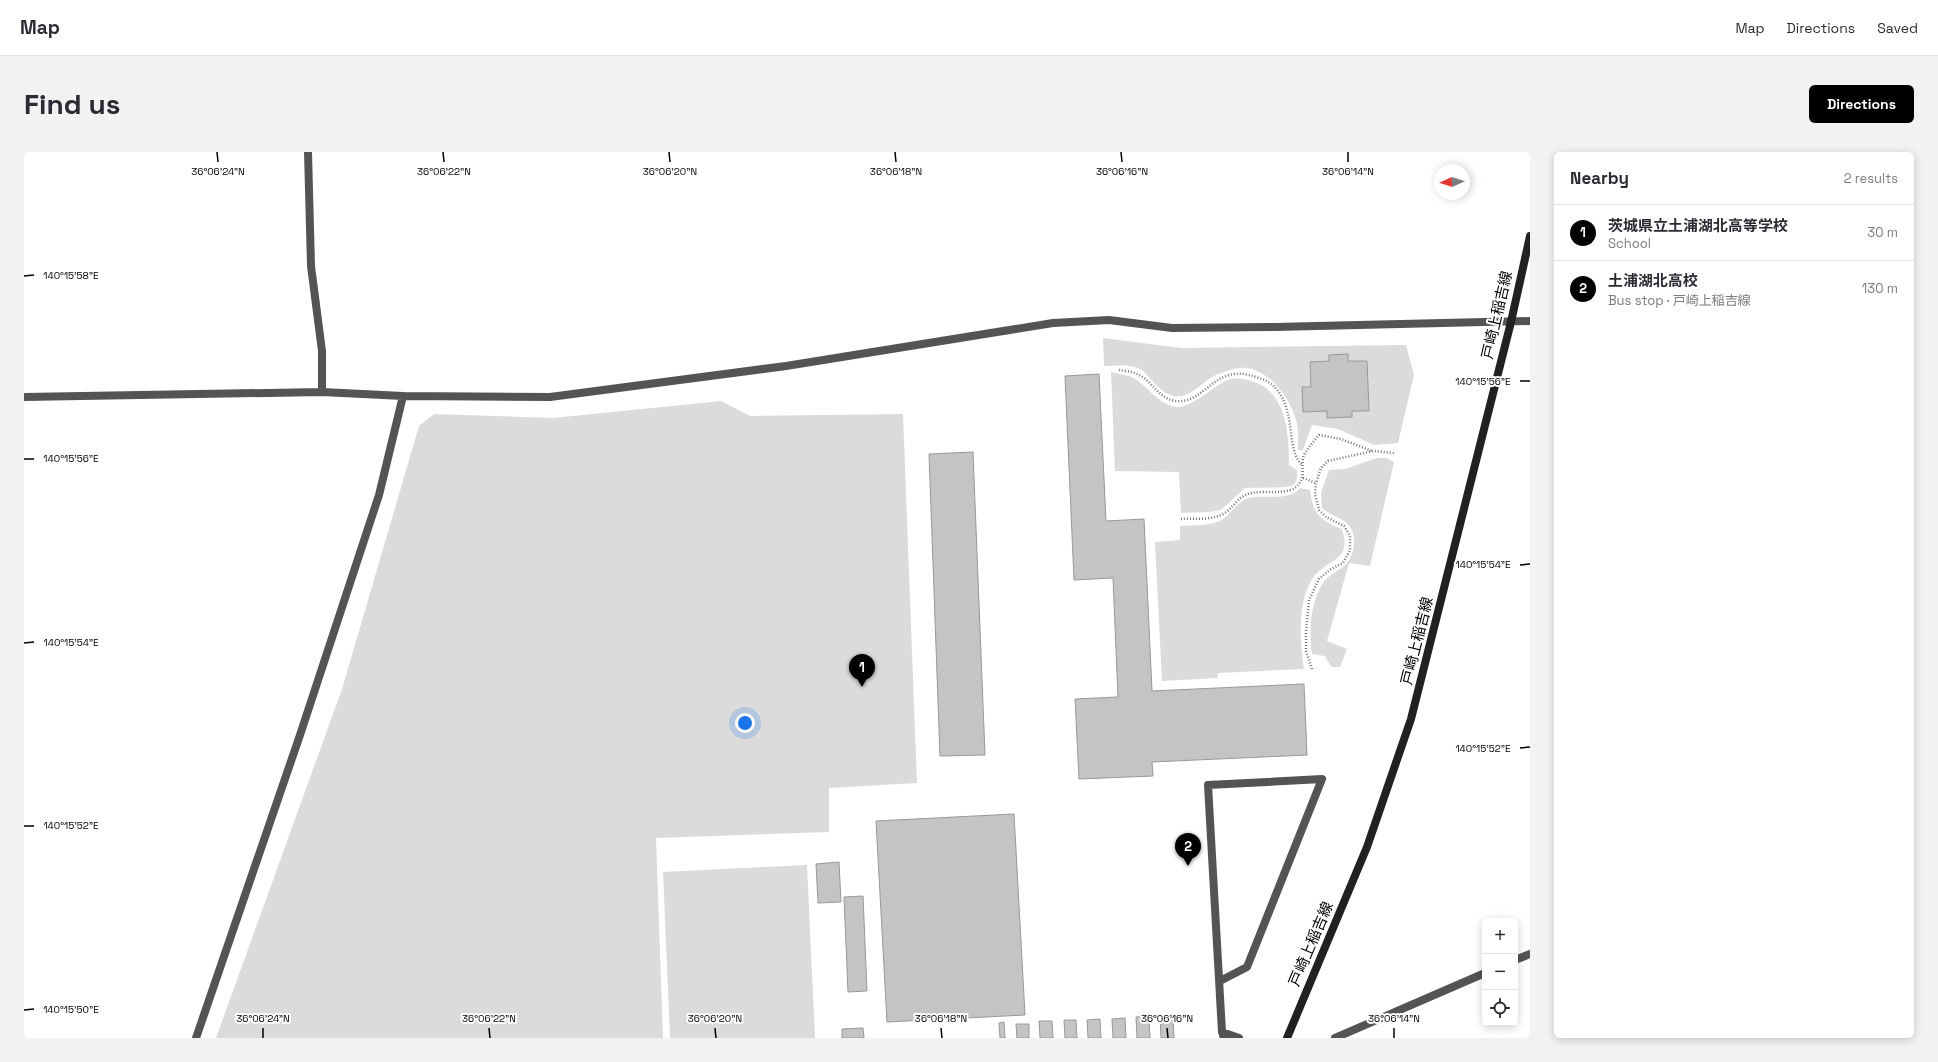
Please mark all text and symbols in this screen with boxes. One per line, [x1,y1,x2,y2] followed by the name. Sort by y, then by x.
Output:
[20,15,60,40] text: Map
[1735,19,1765,37] text: Map
[1787,19,1855,37] text: Directions
[1877,19,1918,37] text: Saved
[1809,85,1914,123] button: Directions
[24,86,121,122] text: Find us
[1434,164,1470,200] north arrow
[191,165,245,178] text: 36°06'24"N
[417,165,471,178] text: 36°06'22"N
[643,165,697,178] text: 36°06'20"N
[870,165,922,178] text: 36°06'18"N
[1096,165,1148,178] text: 36°06'16"N
[1322,165,1374,178] text: 36°06'14"N
[1570,167,1629,189] text: Nearby
[1844,170,1898,187] text: 2 results
[1608,216,1788,235] text: 茨城県立土浦湖北高等学校
[1580,224,1586,241] text: 1
[1867,224,1898,241] text: 30 m
[1608,235,1651,252] text: School
[43,269,99,282] text: 140°15'58"E
[1477,269,1516,361] street label: 戸崎上稲吉線
[1608,271,1698,290] text: 土浦湖北高校
[1579,280,1587,297] text: 2
[1862,280,1898,297] text: 130 m
[1608,292,1751,309] text: Bus stop · 戸崎上稲吉線
[1455,375,1511,388] text: 140°15'56"E
[43,452,99,465] text: 140°15'56"E
[1455,558,1511,571] text: 140°15'54"E
[1396,595,1437,687] street label: 戸崎上稲吉線
[43,636,99,649] text: 140°15'54"E
[849,654,875,687] pin: 1
[735,713,755,733] your location
[1455,742,1511,755] text: 140°15'52"E
[43,819,99,832] text: 140°15'52"E
[1175,833,1201,866] pin: 2
[1284,899,1337,989] street label: 戸崎上稲吉線
[1482,918,1518,1026] map controls
[1482,918,1518,954] button: +
[1482,954,1518,990] button: −
[1482,990,1518,1026] button: locate
[43,1003,99,1016] text: 140°15'50"E
[236,1012,290,1025] text: 36°06'24"N
[462,1012,516,1025] text: 36°06'22"N
[688,1012,742,1025] text: 36°06'20"N
[915,1012,967,1025] text: 36°06'18"N
[1141,1012,1193,1025] text: 36°06'16"N
[1368,1012,1420,1025] text: 36°06'14"N

